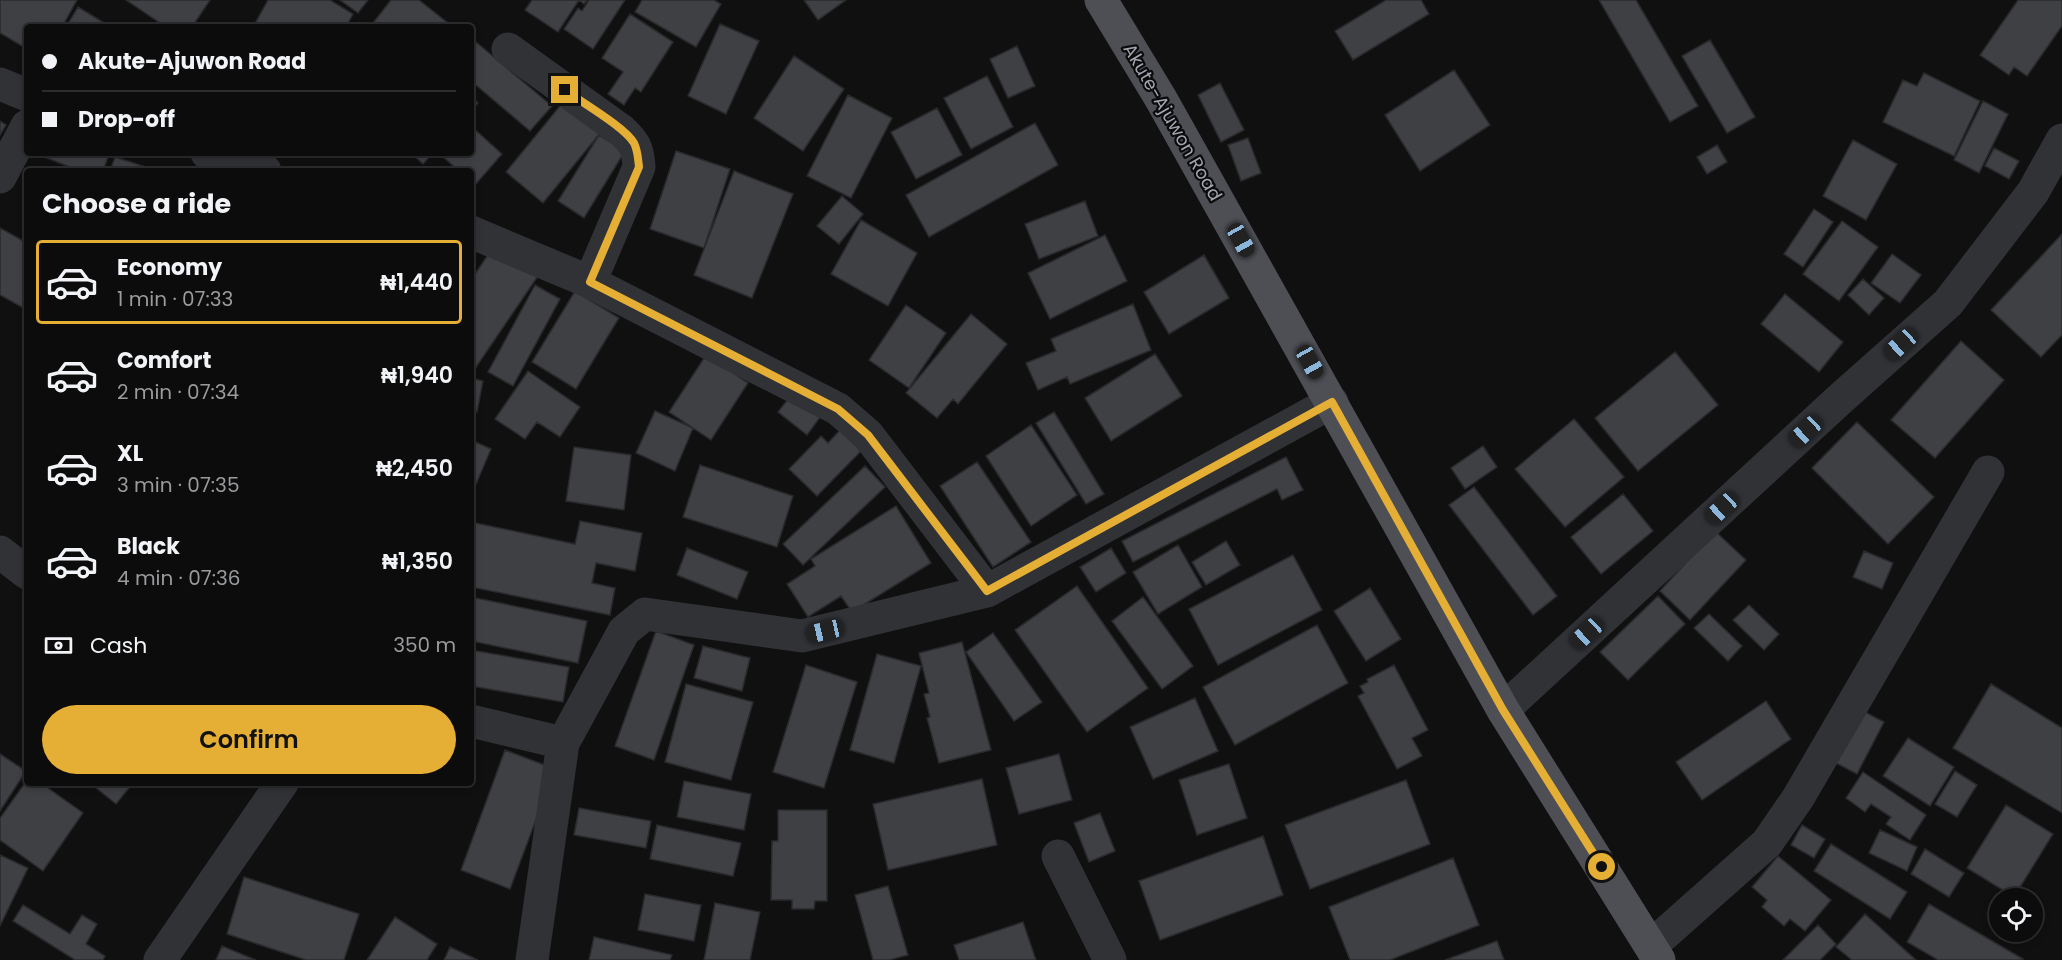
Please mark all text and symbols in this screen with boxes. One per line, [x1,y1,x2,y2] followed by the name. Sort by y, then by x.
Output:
[1118,39,1228,205] street label: Akute-Ajuwon Road
[78,46,306,77] text: Akute-Ajuwon Road
[551,76,578,103] route end
[78,104,175,135] text: Drop-off
[42,185,231,222] text: Choose a ride
[1224,220,1258,260] car
[117,252,222,283] text: Economy
[45,255,99,309] icon: car
[380,267,453,298] text: ₦1,440
[117,285,233,313] text: 1 min · 07:33
[1882,325,1920,363] car
[1293,342,1327,382] car
[117,345,211,376] text: Comfort
[45,348,99,402] icon: car
[381,360,453,391] text: ₦1,940
[117,378,239,406] text: 2 min · 07:34
[1787,412,1825,450] car
[117,438,143,469] text: XL
[45,441,99,495] icon: car
[376,453,453,484] text: ₦2,450
[117,471,239,499] text: 3 min · 07:35
[1703,489,1741,527] car
[117,531,180,562] text: Black
[45,534,99,588] icon: car
[382,546,453,577] text: ₦1,350
[117,564,240,592] text: 4 min · 07:36
[1568,614,1606,652] car
[805,618,845,644] car
[42,629,75,662] icon: cash
[90,630,147,661] text: Cash
[393,631,456,659] text: 350 m
[42,705,456,774] button: Confirm
[1588,853,1615,880] route start
[1989,888,2043,942] map controls
[1989,888,2043,942] button: locate

